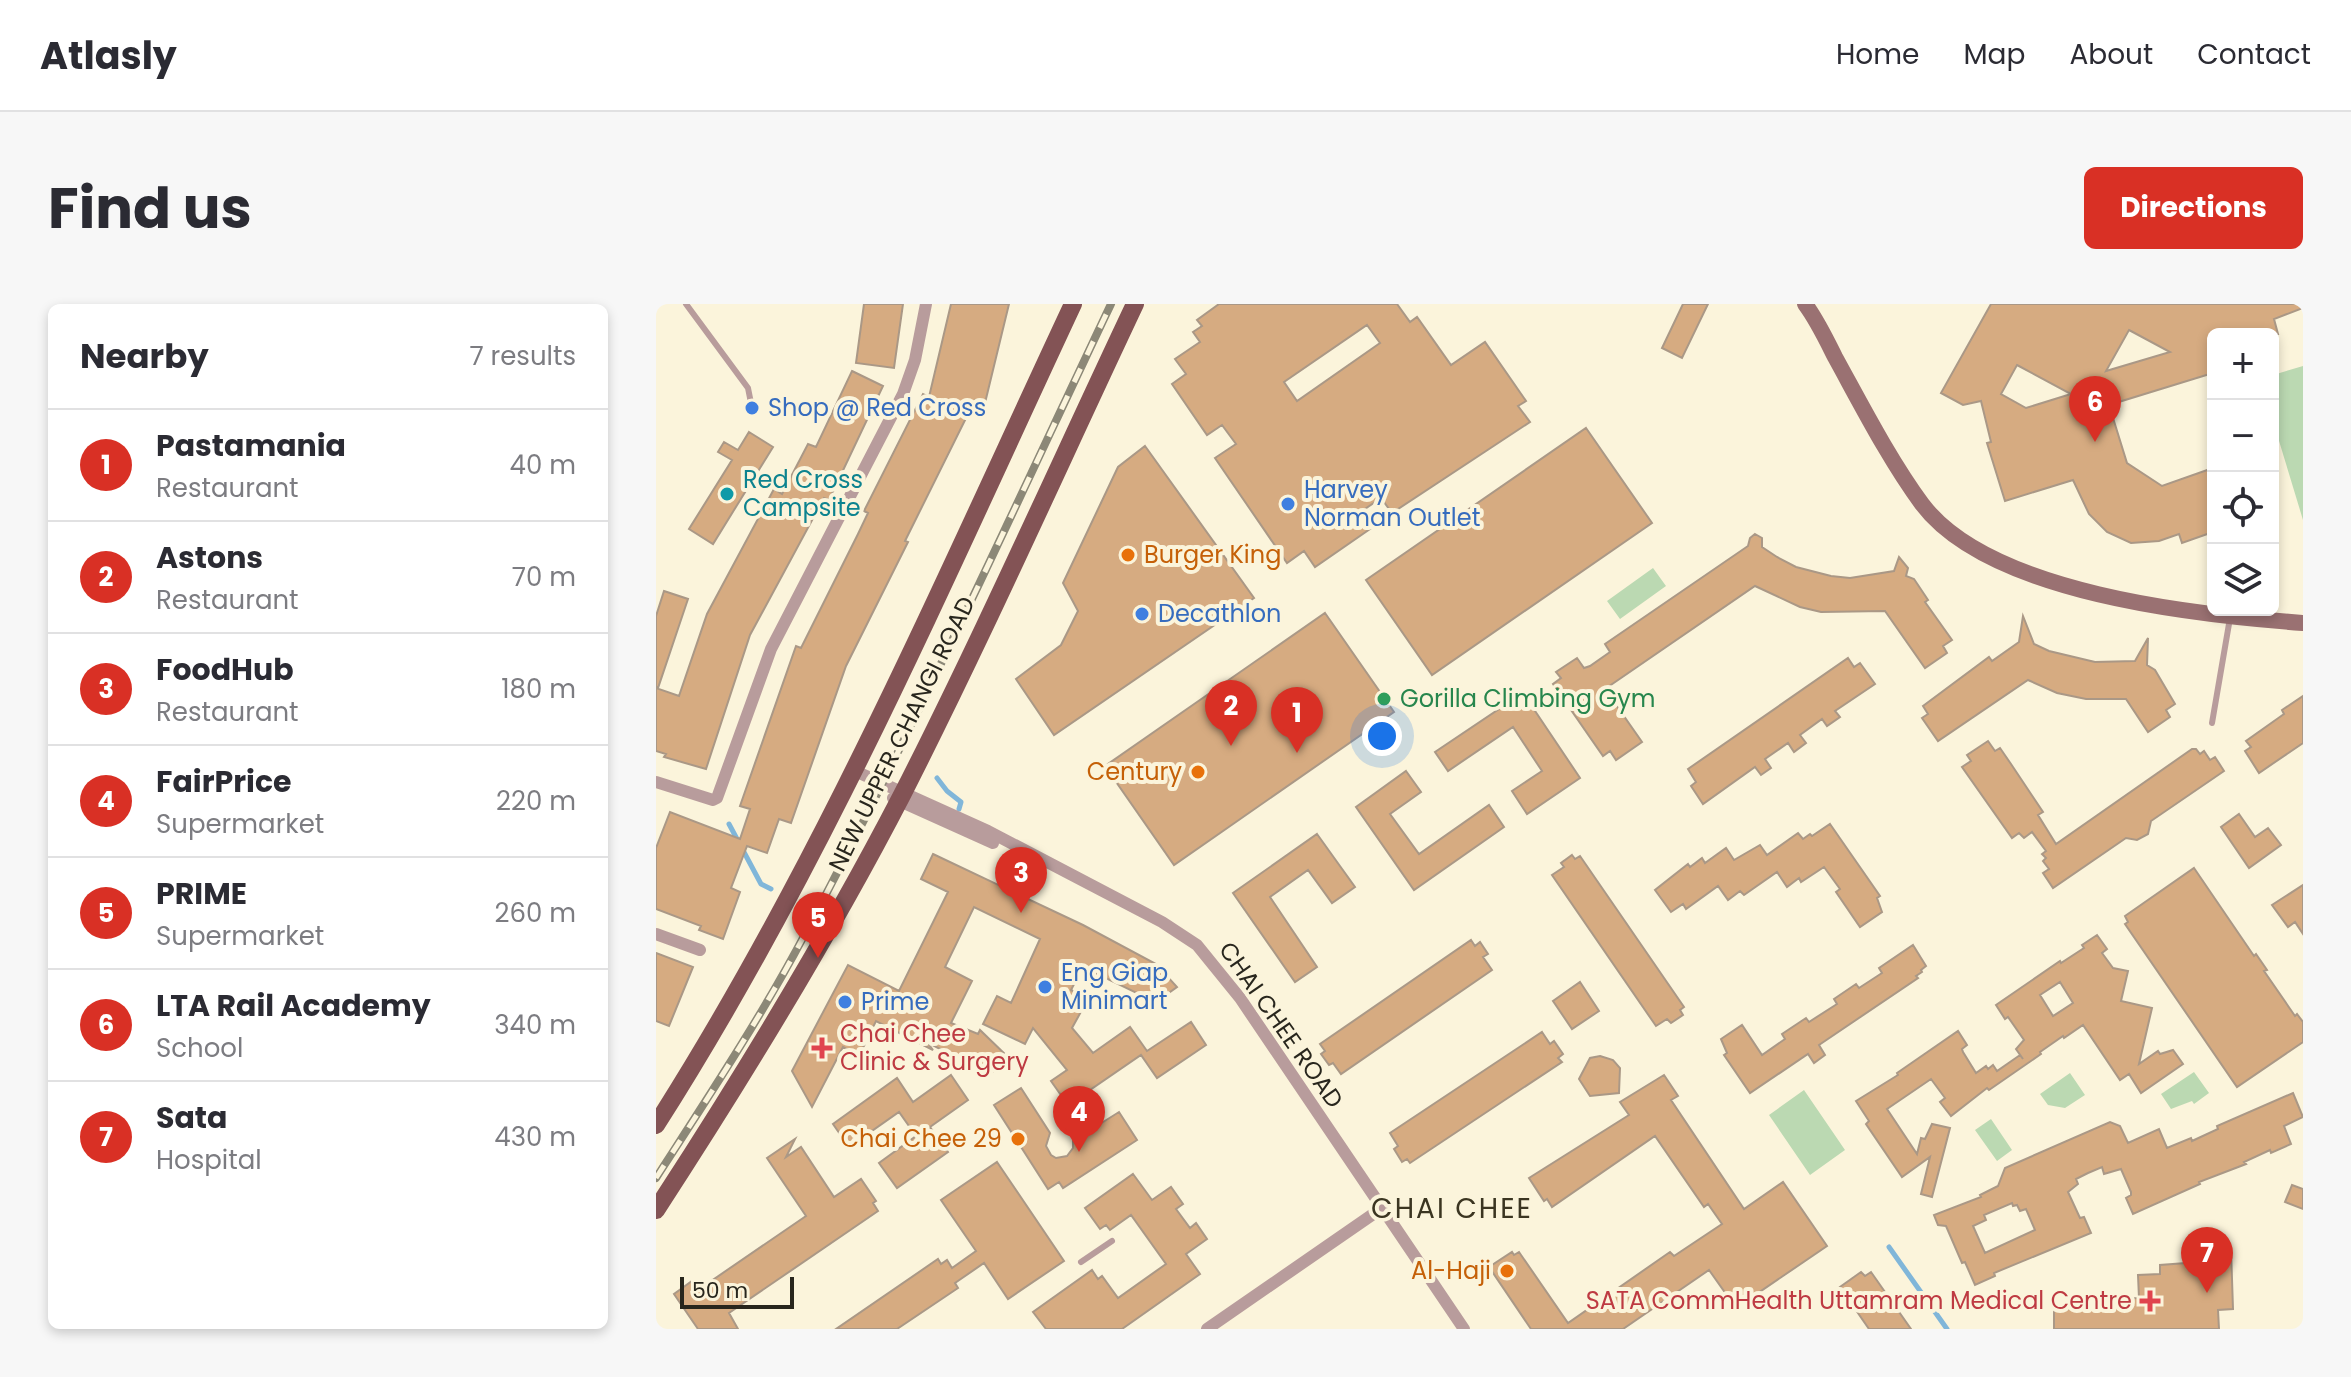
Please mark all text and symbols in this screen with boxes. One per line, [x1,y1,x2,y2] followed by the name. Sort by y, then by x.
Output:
[40,29,177,82] text: Atlasly
[1836,35,1919,74] text: Home
[1963,35,2025,74] text: Map
[2069,35,2153,74] text: About
[2197,35,2311,74] text: Contact
[2084,167,2303,249] button: Directions
[48,169,252,248] text: Find us
[2207,328,2279,616] map controls
[2207,328,2279,400] button: +
[80,332,209,380] text: Nearby
[469,338,576,374] text: 7 results
[2069,376,2121,442] pin: 6
[768,391,986,424] place label: Shop @ Red Cross
[743,399,761,417] marker: Shop @ Red Cross
[2207,400,2279,472] button: −
[156,424,346,467] text: Pastamania
[101,447,111,483] text: 1
[510,447,576,483] text: 40 m
[743,463,863,524] place label: Red Cross Campsite
[156,470,299,506] text: Restaurant
[2207,472,2279,544] button: locate
[1304,473,1480,534] place label: Harvey Norman Outlet
[718,485,736,503] marker: Red Cross Campsite
[1279,495,1297,513] marker: Harvey Norman Outlet
[156,536,263,579] text: Astons
[1144,538,1281,571] place label: Burger King
[2207,544,2279,616] button: layers
[1119,546,1137,564] marker: Burger King
[99,559,113,595] text: 2
[512,559,576,595] text: 70 m
[156,582,299,618] text: Restaurant
[821,591,983,877] street label: NEW UPPER CHANGI ROAD
[1158,597,1281,630] place label: Decathlon
[1133,605,1151,623] marker: Decathlon
[156,648,294,691] text: FoodHub
[98,671,114,707] text: 3
[501,671,576,707] text: 180 m
[1205,680,1257,746] pin: 2
[1400,682,1655,715] place label: Gorilla Climbing Gym
[1271,687,1323,753] pin: 1
[1375,690,1393,708] marker: Gorilla Climbing Gym
[156,694,299,730] text: Restaurant
[1362,716,1402,756] your location
[1087,755,1182,788] place label: Century
[156,760,292,803] text: FairPrice
[1189,763,1207,781] marker: Century
[97,783,115,819] text: 4
[496,783,576,819] text: 220 m
[156,806,324,842] text: Supermarket
[995,847,1047,913] pin: 3
[156,872,247,915] text: PRIME
[792,892,844,958] pin: 5
[98,895,114,931] text: 5
[494,895,576,931] text: 260 m
[156,918,324,954] text: Supermarket
[1212,935,1351,1115] street label: CHAI CHEE ROAD
[1061,956,1168,1017] place label: Eng Giap Minimart
[1036,978,1054,996] marker: Eng Giap Minimart
[156,984,431,1027] text: LTA Rail Academy
[861,985,929,1018] place label: Prime
[836,993,854,1011] marker: Prime
[98,1007,114,1043] text: 6
[494,1007,576,1043] text: 340 m
[840,1017,1029,1078] place label: Chai Chee Clinic & Surgery
[156,1030,243,1066] text: School
[811,1037,833,1059] marker: Chai Chee Clinic & Surgery
[1053,1086,1105,1152] pin: 4
[156,1096,227,1139] text: Sata
[99,1119,113,1155] text: 7
[494,1119,576,1155] text: 430 m
[841,1122,1002,1155] place label: Chai Chee 29
[1009,1130,1027,1148] marker: Chai Chee 29
[156,1142,262,1178] text: Hospital
[1371,1189,1533,1228] district label: CHAI CHEE
[2181,1227,2233,1293] pin: 7
[1411,1254,1491,1287] place label: Al-Haji
[1498,1262,1516,1280] marker: Al-Haji
[680,1273,794,1309] scale bar
[692,1275,748,1306] text: 50 m
[1586,1284,2132,1317] place label: SATA CommHealth Uttamram Medical Centre
[2139,1290,2161,1312] marker: SATA CommHealth Uttamram Medical Centre

